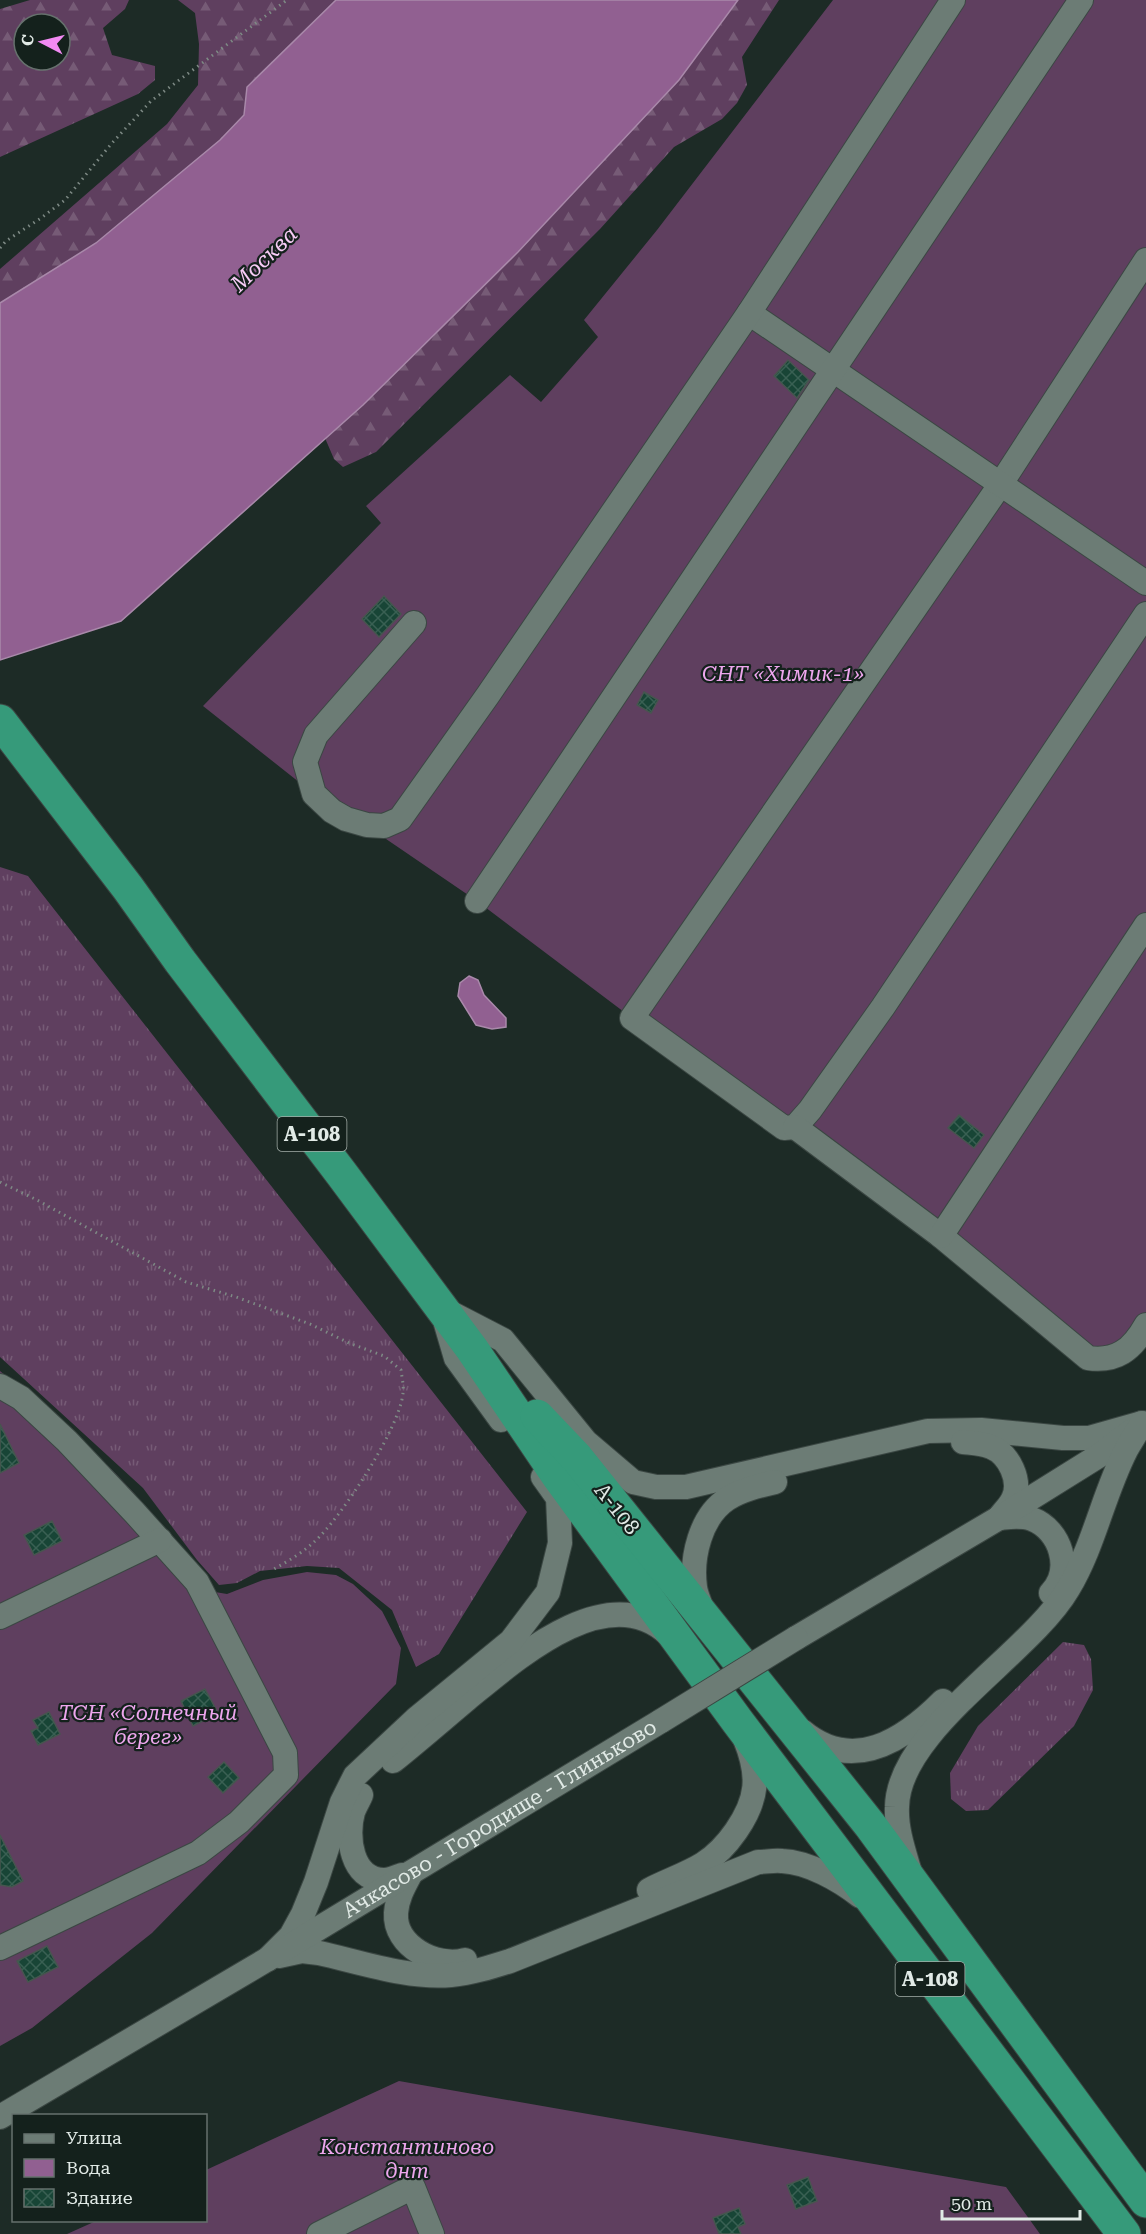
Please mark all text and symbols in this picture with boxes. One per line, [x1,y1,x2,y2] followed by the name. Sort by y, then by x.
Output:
[12,12,72,72] north arrow
[17,34,38,47] text: С
[225,221,302,297] water label: Москва
[702,662,864,686] park label: СНТ «Химик-1»
[278,1117,346,1151] road number: А-108
[590,1479,644,1539] street label: А-108
[59,1701,238,1749] park label: ТСН «Солнечный берег»
[338,1715,661,1923] street label: Ачкасово - Городище - Глиньково
[896,1962,964,1996] road number: А-108
[12,2114,207,2222] legend
[66,2127,122,2148] text: Улица
[319,2135,494,2183] park label: Константиново днт
[66,2157,110,2178] text: Вода
[942,2183,1080,2221] scale bar
[66,2187,133,2208] text: Здание
[951,2193,992,2214] text: 50 m

